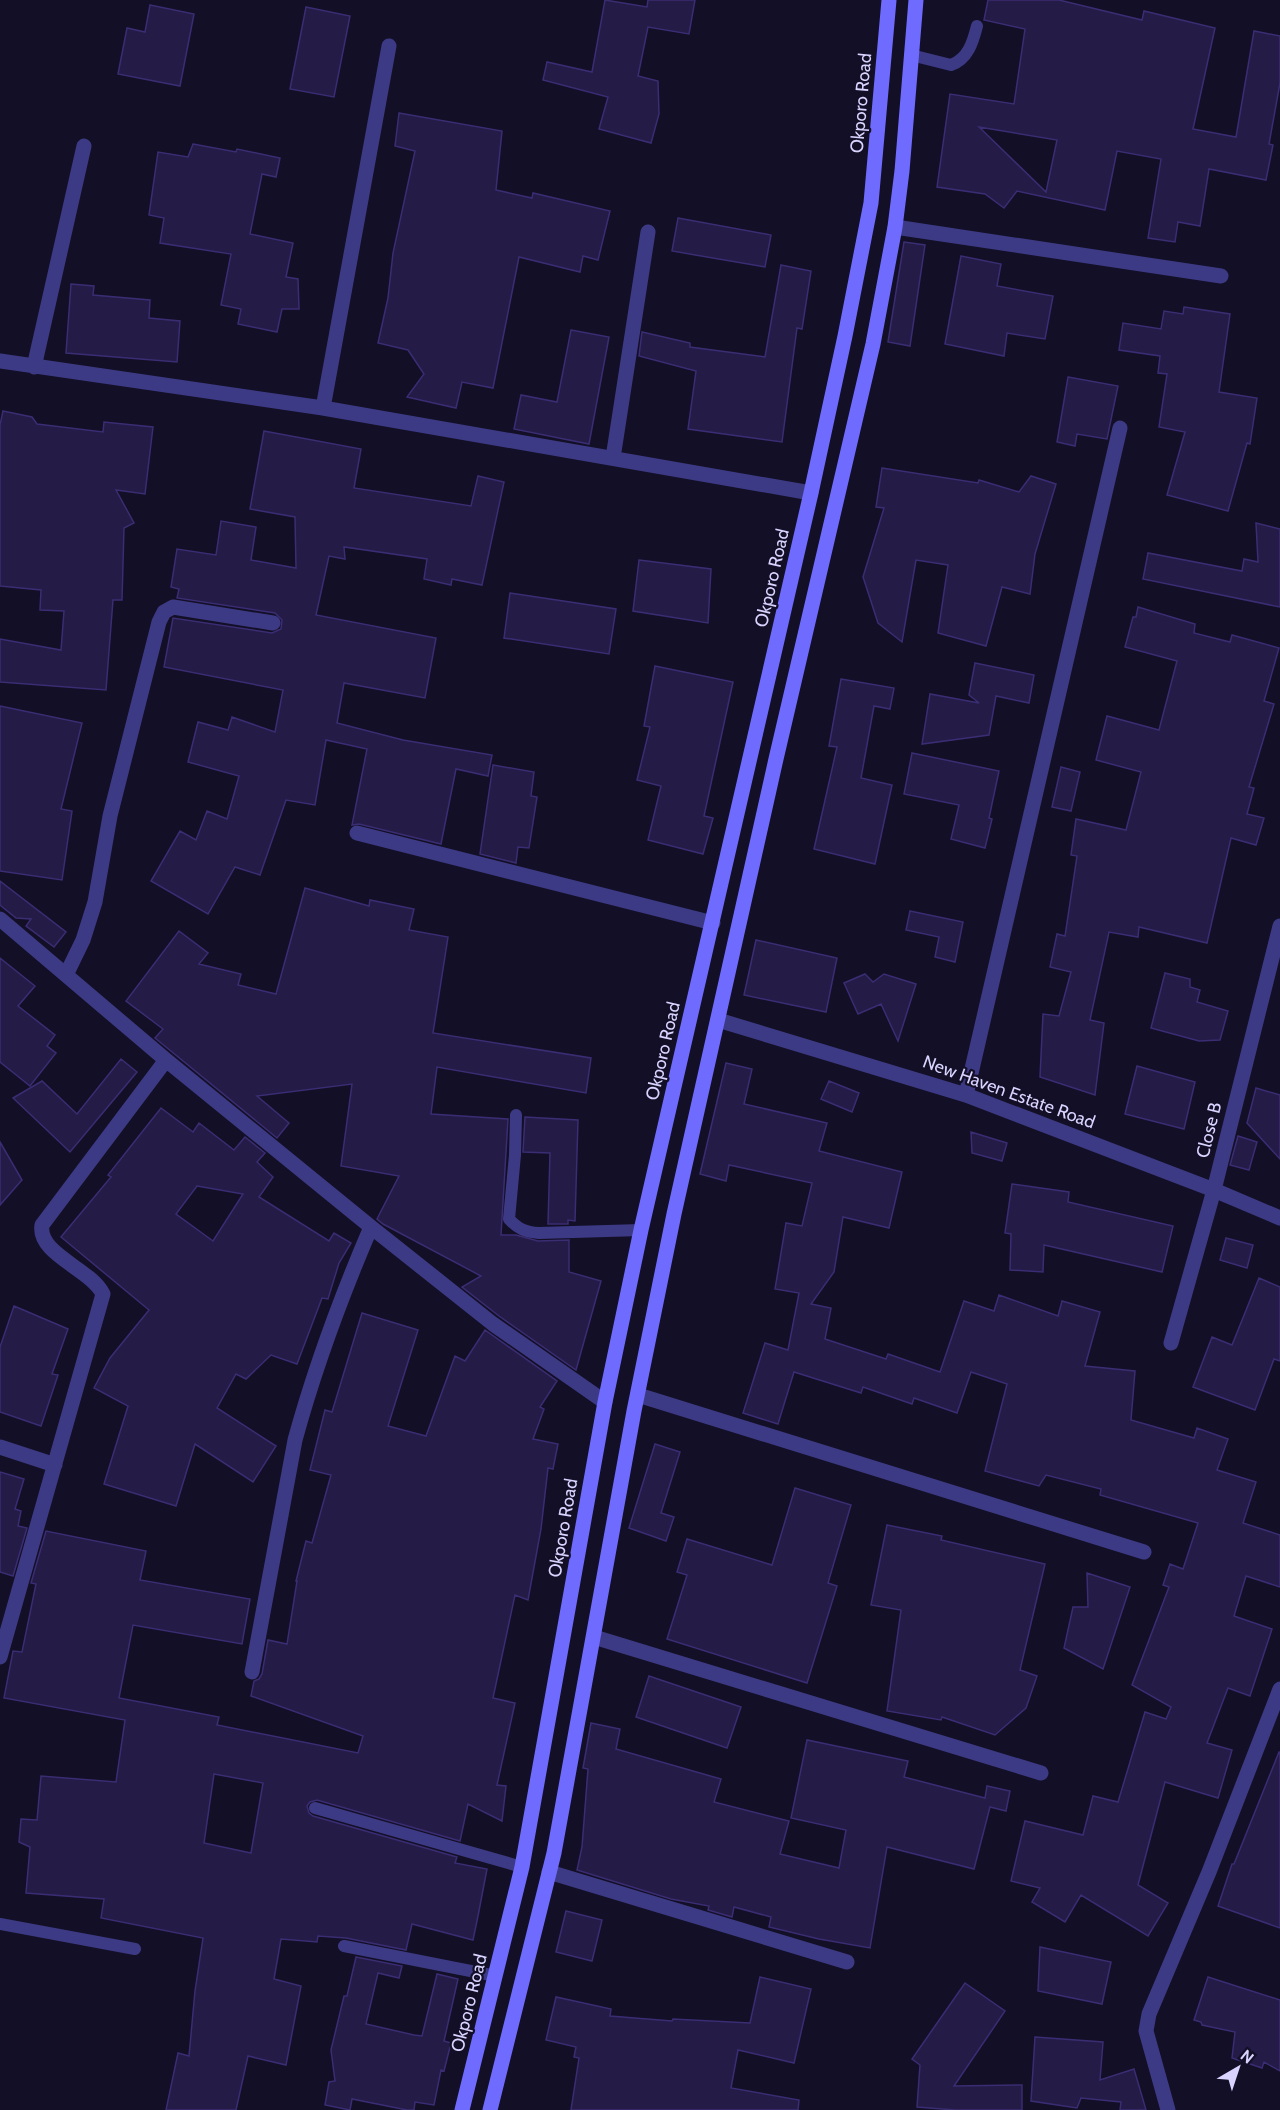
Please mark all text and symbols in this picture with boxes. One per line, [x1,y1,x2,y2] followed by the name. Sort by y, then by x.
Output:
[846,52,876,154] street label: Okporo Road
[750,527,794,629] street label: Okporo Road
[641,1000,685,1102] street label: Okporo Road
[920,1051,1098,1133] street label: New Haven Estate Road
[1191,1100,1227,1160] street label: Close B
[543,1477,583,1579] street label: Okporo Road
[446,1952,492,2054] street label: Okporo Road
[1208,2038,1268,2098] north arrow
[1237,2046,1257,2068] text: N

